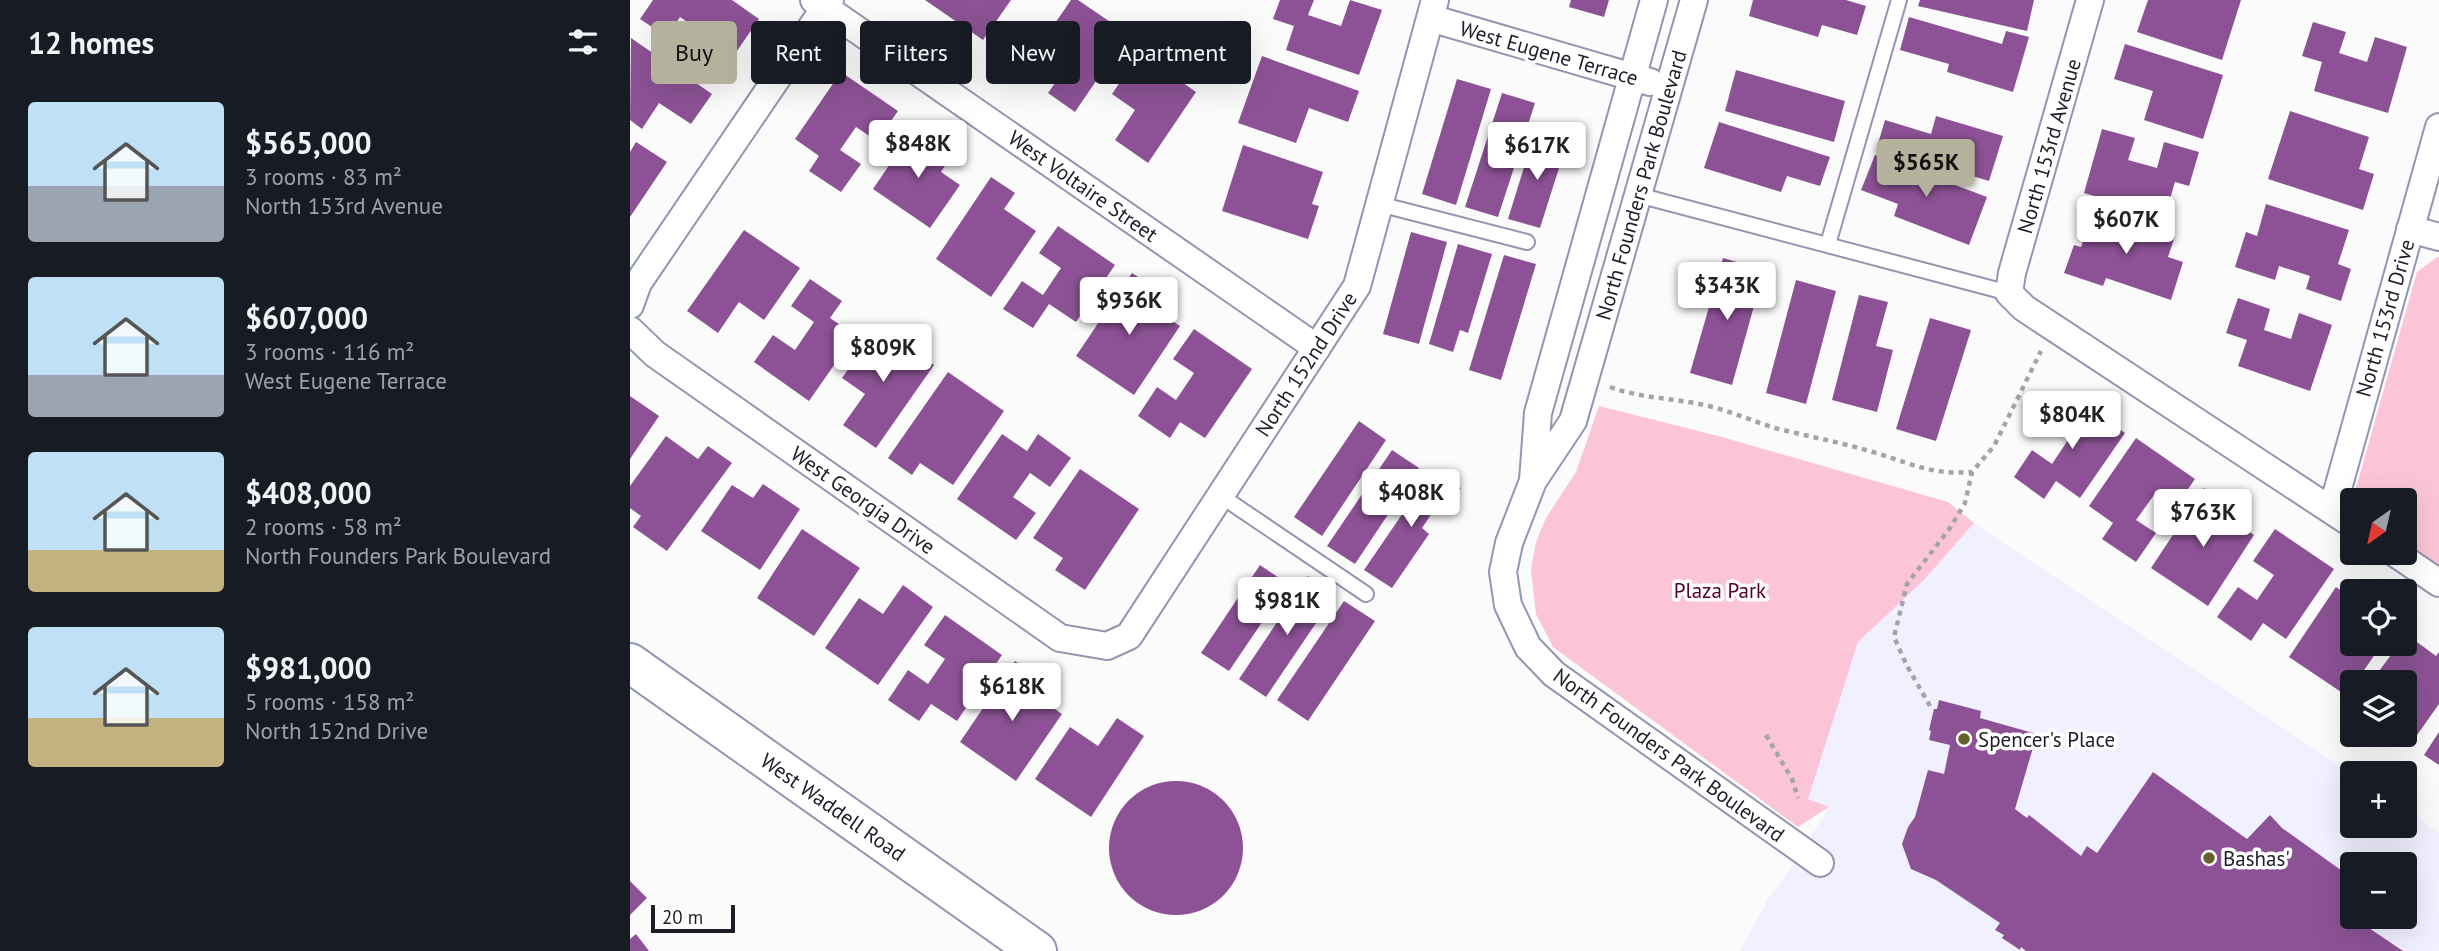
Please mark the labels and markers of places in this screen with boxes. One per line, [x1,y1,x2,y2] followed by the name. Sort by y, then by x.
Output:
[869,120,967,180] pin: $848K
[1488,122,1586,182] pin: $617K
[1877,140,1975,199] pin: $565K
[2077,196,2175,256] pin: $607K
[1678,262,1776,322] pin: $343K
[1080,278,1178,337] pin: $936K
[834,324,932,384] pin: $809K
[2023,392,2121,451] pin: $804K
[1362,470,1460,529] pin: $408K
[2154,490,2252,549] pin: $763K
[1238,578,1336,637] pin: $981K
[963,664,1061,723] pin: $618K
[1978,726,2115,753] place label: Spencer's Place
[1956,731,1972,747] marker: Spencer's Place
[2223,845,2290,872] place label: Bashas'
[2201,850,2217,866] marker: Bashas'

